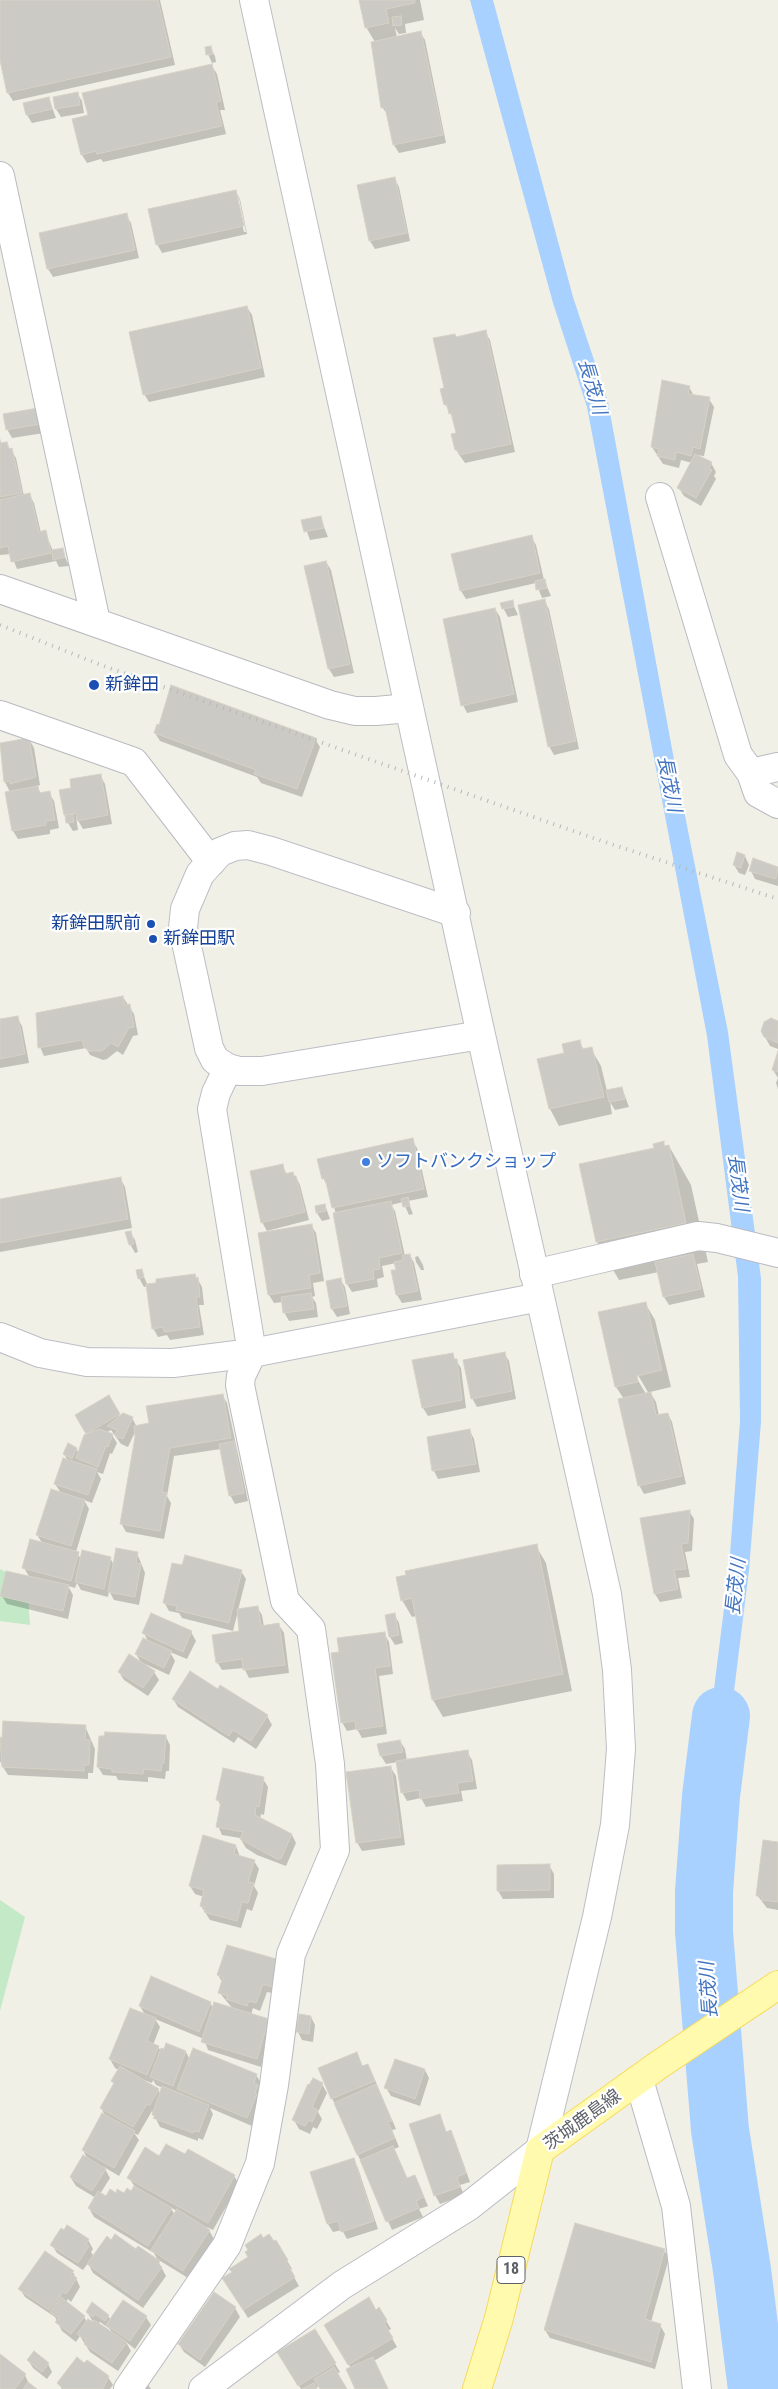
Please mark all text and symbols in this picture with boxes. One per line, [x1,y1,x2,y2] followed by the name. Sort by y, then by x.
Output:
[572,356,610,418] water label: 長茂川
[105,674,159,696] place label: 新鉾田
[87,678,101,692] marker: 新鉾田
[651,754,685,814] water label: 長茂川
[51,913,141,935] place label: 新鉾田駅前
[145,918,157,930] marker: 新鉾田駅前
[163,928,235,950] place label: 新鉾田駅
[147,933,159,945] marker: 新鉾田駅
[376,1151,556,1173] place label: ソフトバンクショップ
[722,1153,752,1213] water label: 長茂川
[360,1156,372,1168] marker: ソフトバンクショップ
[723,1557,751,1617] water label: 長茂川
[697,1961,723,2019] water label: 長茂川
[540,2086,626,2156] street label: 茨城鹿島線
[497,2256,525,2284] road number: 18

